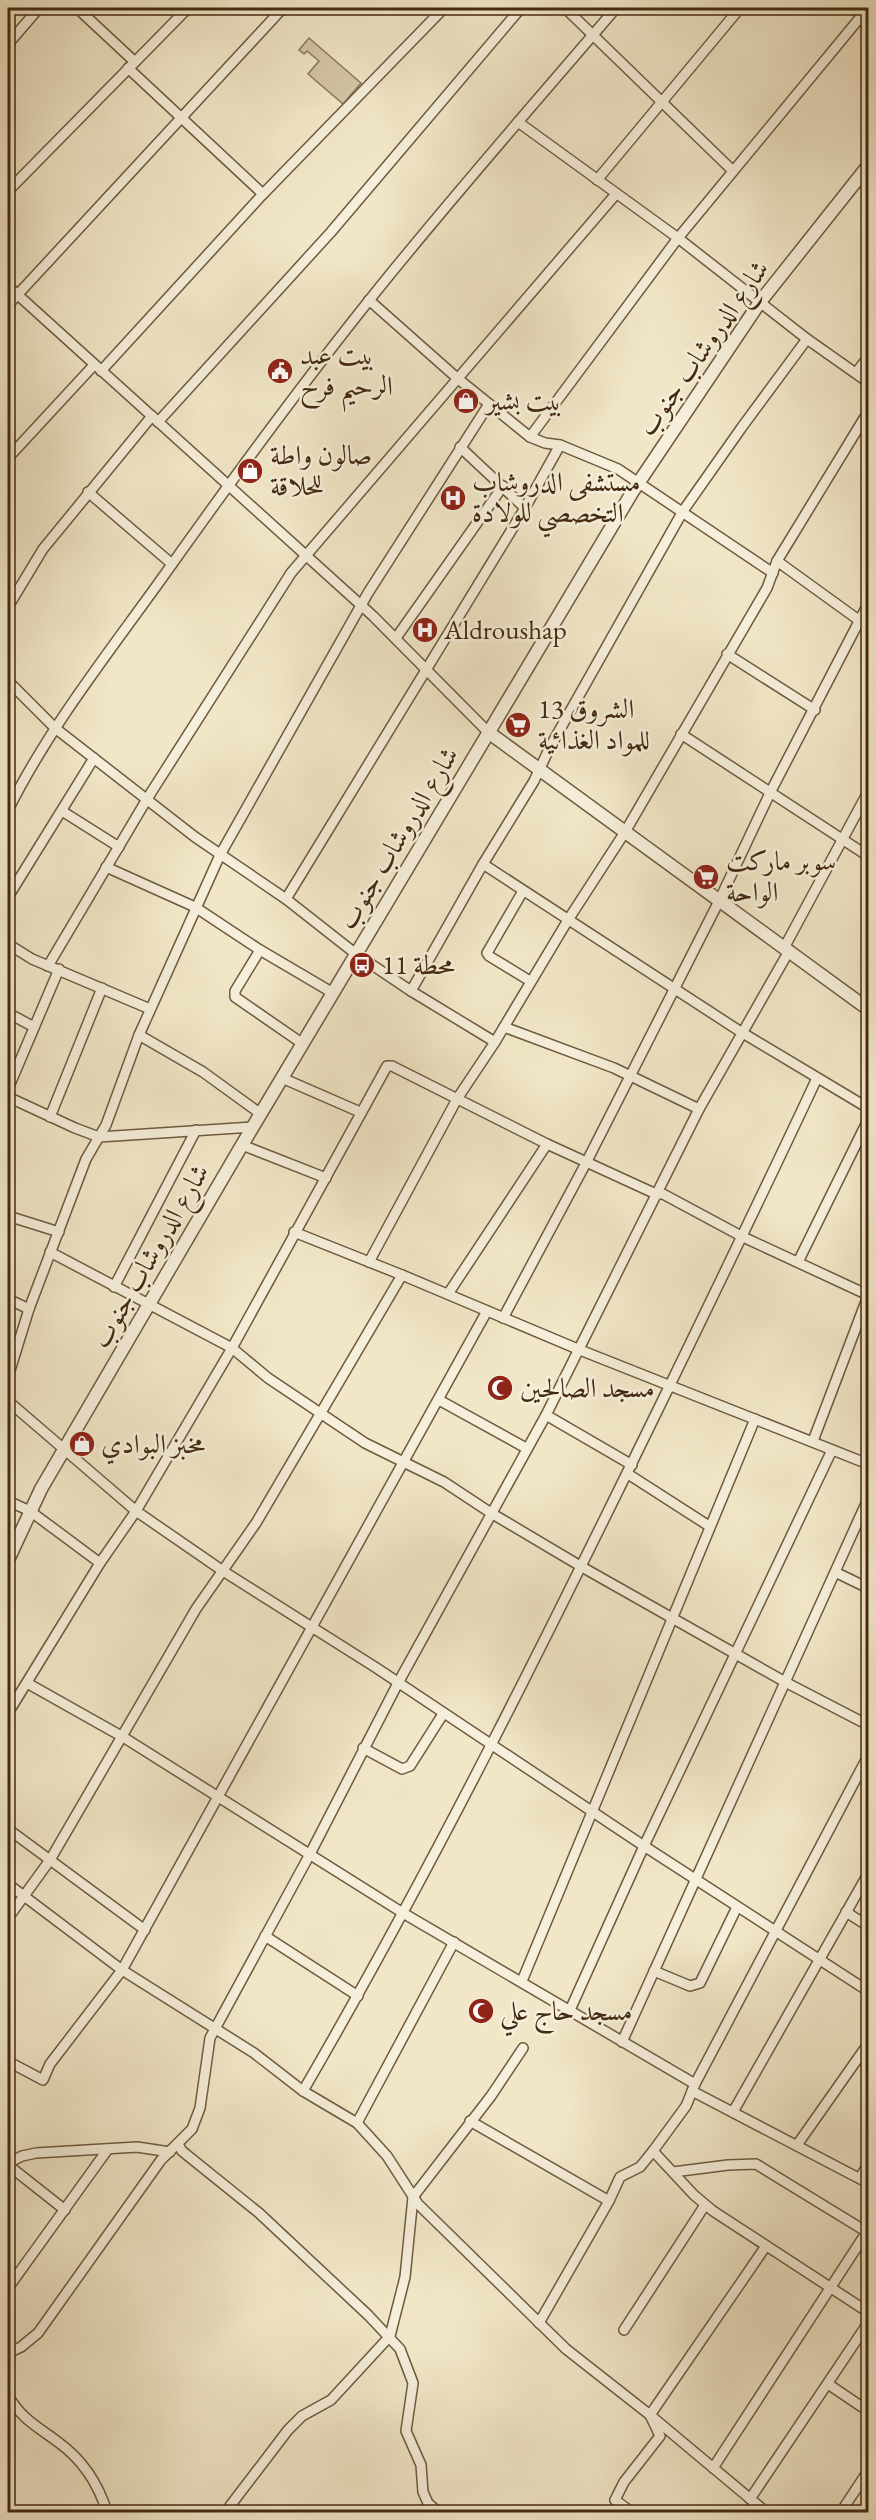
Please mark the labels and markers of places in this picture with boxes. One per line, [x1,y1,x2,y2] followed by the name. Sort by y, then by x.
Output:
[300,337,393,413] place label: بيت عبد الرحيم فرح
[265,356,295,386] public building icon: بيت عبد الرحيم فرح
[483,383,562,418] place label: بيت بشير
[451,386,481,416] shop icon: بيت بشير
[270,437,372,503] place label: صالون واطة للحلاقة
[235,456,265,486] shop icon: صالون واطة للحلاقة
[472,464,640,538] place label: مستشفى الدروشاب التخصصي للولادة
[438,483,468,513] hospital icon: مستشفى الدروشاب التخصصي للولادة
[443,612,567,647] place label: Aldroushap
[410,615,440,645] hospital icon: Aldroushap
[538,691,650,757] place label: الشروق 13 للمواد الغذائية
[503,710,533,740] supermarket icon: الشروق 13 للمواد الغذائية
[726,843,836,909] place label: سوبر ماركت الواحة
[691,862,721,892] supermarket icon: سوبر ماركت الواحة
[382,947,455,982] place label: محطة 11
[347,950,377,980] bus stop icon: محطة 11
[520,1370,655,1405] place label: مسجد الصالحين
[485,1373,515,1403] mosque icon: مسجد الصالحين
[101,1426,206,1465] place label: مخبز البوادي
[67,1429,97,1459] shop icon: مخبز البوادي
[500,1993,633,2037] place label: مسجد حاج علي
[466,1996,496,2026] mosque icon: مسجد حاج علي

